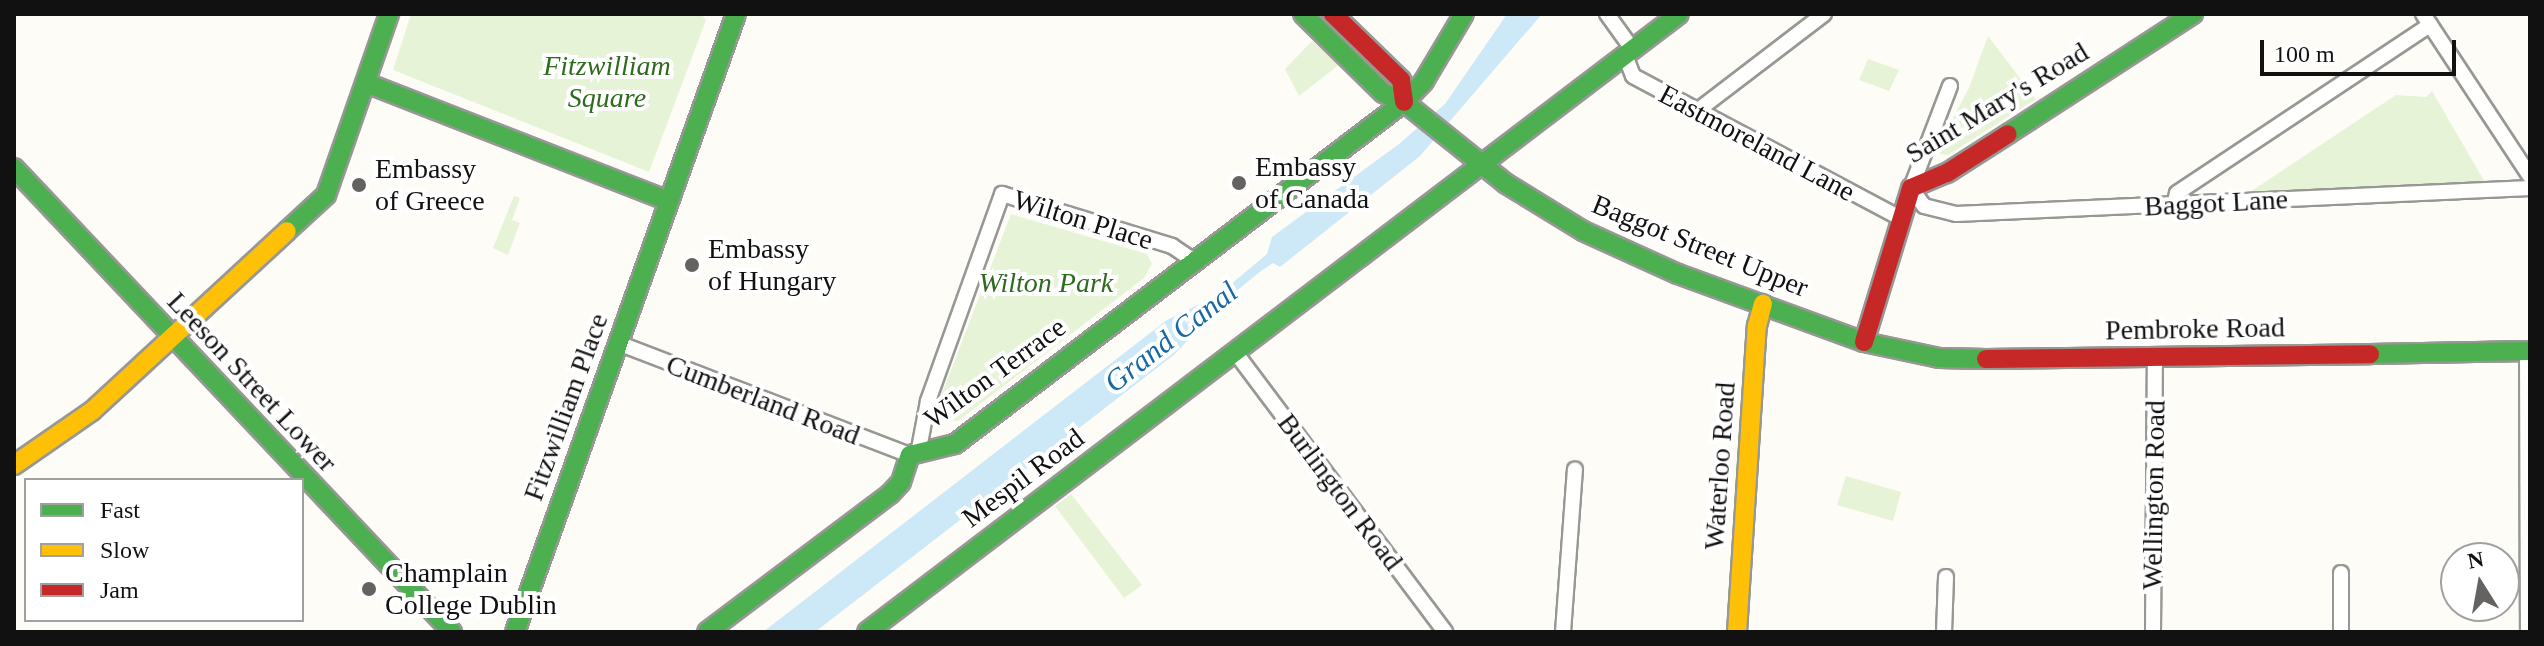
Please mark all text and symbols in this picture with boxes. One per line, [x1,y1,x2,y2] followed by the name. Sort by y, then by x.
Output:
[2264,24,2460,74] scale bar
[1900,35,2094,171] street label: Saint Mary's Road
[2274,41,2335,67] text: 100 m
[543,49,671,115] park label: Fitzwilliam Square
[1653,77,1861,209] street label: Eastmoreland Lane
[1255,150,1369,216] place label: Embassy of Canada
[375,152,485,218] place label: Embassy of Greece
[1230,174,1248,192] marker: Embassy of Canada
[350,176,368,194] marker: Embassy of Greece
[2143,182,2289,224] street label: Baggot Lane
[1009,183,1157,257] street label: Wilton Place
[1587,187,1813,305] street label: Baggot Street Upper
[708,232,836,298] place label: Embassy of Hungary
[683,256,701,274] marker: Embassy of Hungary
[979,266,1113,300] park label: Wilton Park
[1097,274,1245,400] water label: Grand Canal
[160,285,344,479] street label: Leeson Street Lower
[517,309,615,505] street label: Fitzwilliam Place
[918,310,1072,436] street label: Wilton Terrace
[2105,311,2285,347] street label: Pembroke Road
[662,348,864,452] street label: Cumberland Road
[1697,381,1743,551] street label: Waterloo Road
[2136,400,2172,590] street label: Wellington Road
[1270,407,1410,577] street label: Burlington Road
[955,421,1091,535] street label: Mespil Road
[24,478,304,622] legend
[100,497,140,523] text: Fast
[100,537,149,563] text: Slow
[2440,542,2520,622] north arrow
[2466,546,2486,574] text: N
[385,556,557,622] place label: Champlain College Dublin
[100,577,139,603] text: Jam
[360,580,378,598] marker: Champlain College Dublin

